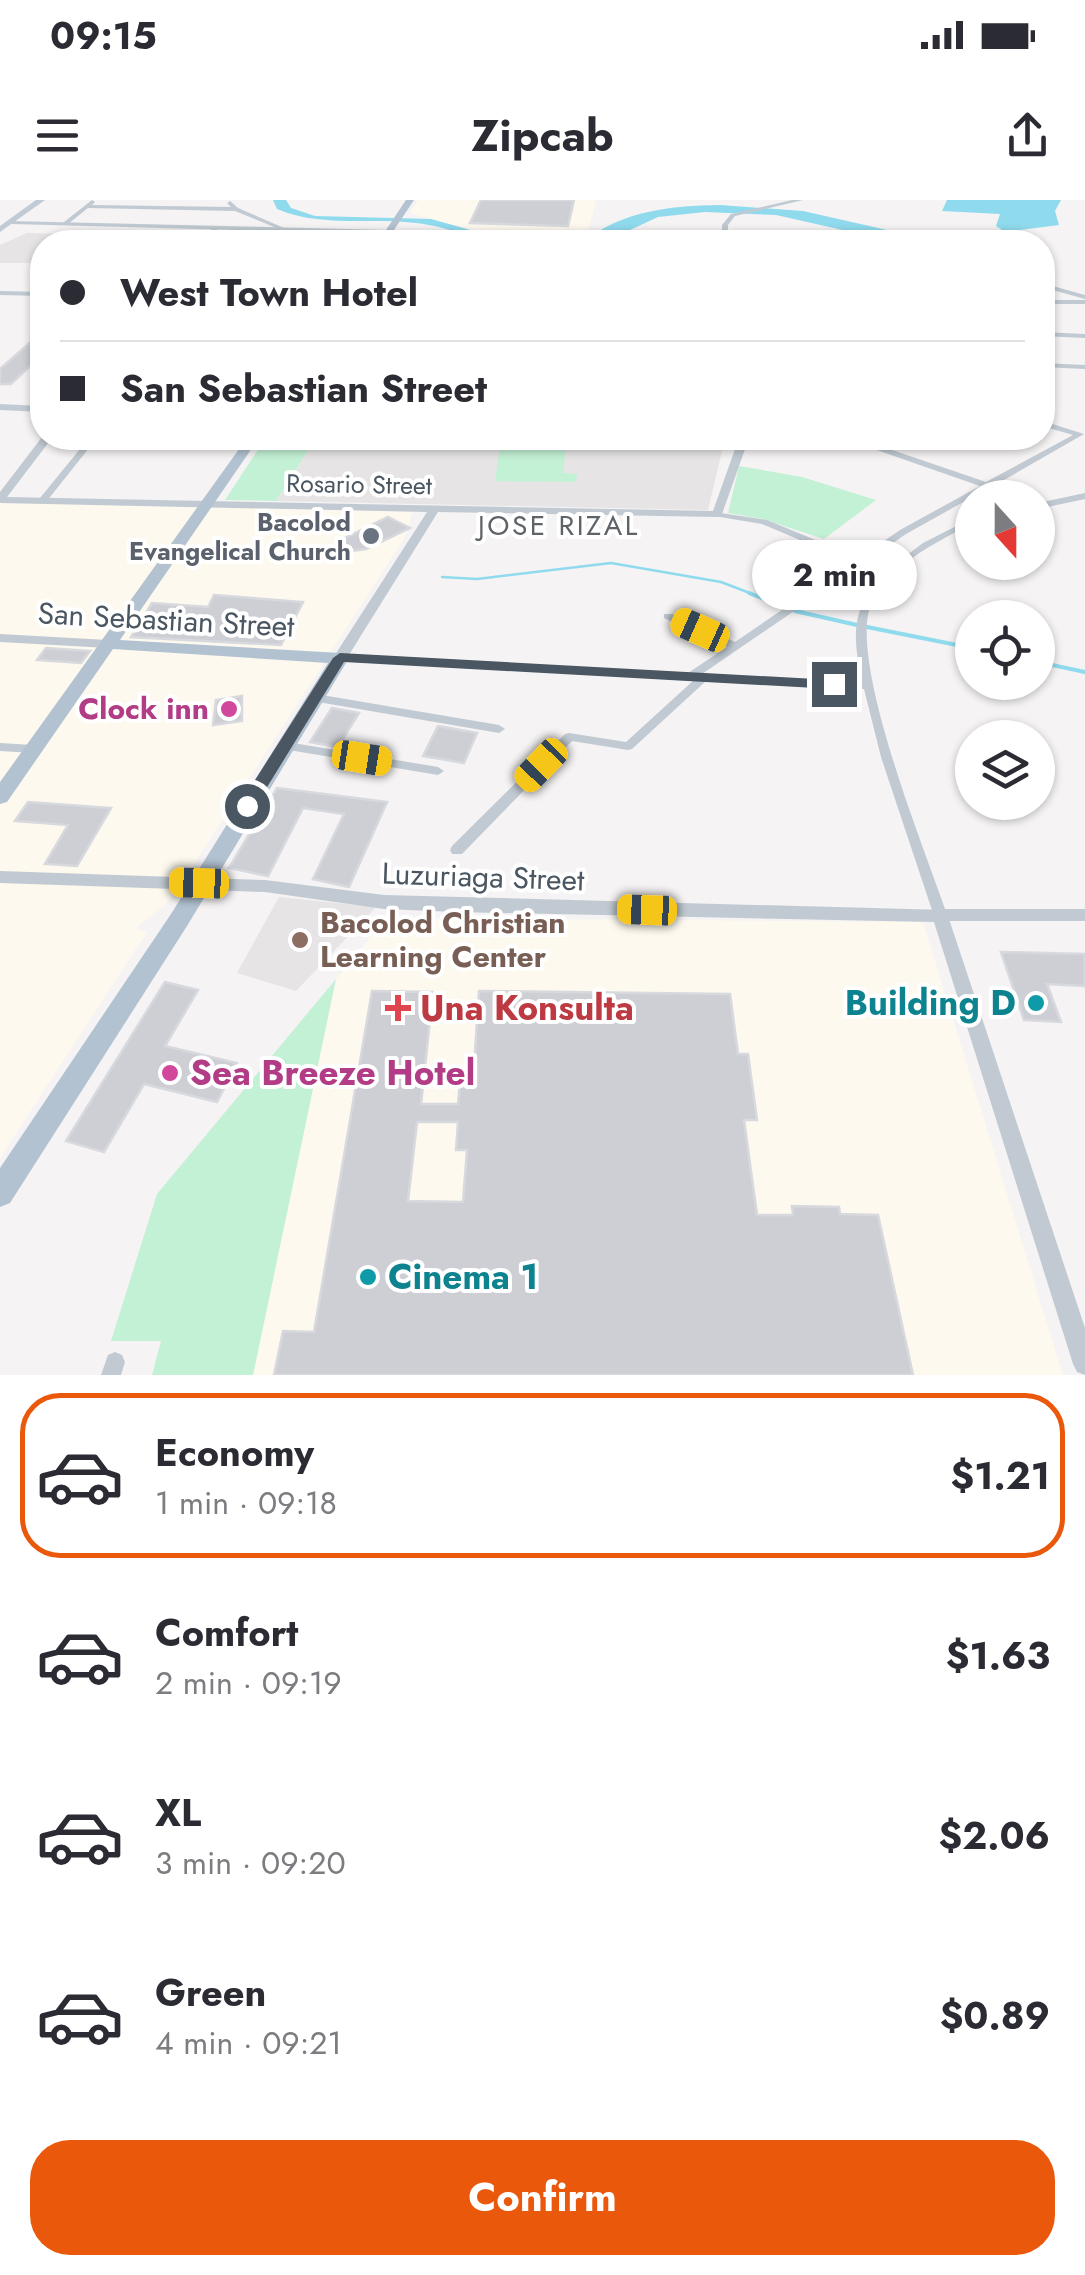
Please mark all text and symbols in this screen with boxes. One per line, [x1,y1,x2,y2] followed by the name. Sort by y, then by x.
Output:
[50,8,157,63] text: 09:15
[471,103,614,168] text: Zipcab
[30,108,85,163] icon: menu
[1000,108,1055,163] icon: share
[120,265,418,320] text: West Town Hotel
[120,361,487,416] text: San Sebastian Street
[286,465,432,503] street label: Rosario Street
[955,480,1055,580] north arrow
[955,480,1055,820] map controls
[129,504,351,569] place label: Bacolod Evangelical Church
[474,505,640,546] district label: JOSE RIZAL
[360,525,382,547] marker: Bacolod Evangelical Church
[752,539,916,609] callout: 2 min
[792,552,877,598] text: 2 min
[37,591,296,648] street label: San Sebastian Street
[955,600,1055,700] button: locate
[666,604,734,656] car
[812,662,857,707] route end
[78,687,209,730] place label: Clock inn
[218,698,240,720] marker: Clock inn
[955,720,1055,820] button: layers
[509,733,573,797] car
[330,738,394,778] car
[225,784,270,829] route start
[381,851,586,902] street label: Luzuriaga Street
[168,867,230,899] car
[616,894,678,926] car
[320,901,566,978] place label: Bacolod Christian Learning Center
[289,929,311,951] marker: Bacolod Christian Learning Center
[845,978,1016,1028] place label: Building D
[420,983,634,1033] place label: Una Konsulta
[1025,992,1047,1014] marker: Building D
[385,995,411,1021] marker: Una Konsulta
[190,1048,475,1098] place label: Sea Breeze Hotel
[159,1062,181,1084] marker: Sea Breeze Hotel
[388,1252,538,1302] place label: Cinema 1
[357,1266,379,1288] marker: Cinema 1
[155,1425,314,1480] text: Economy
[35,1431,125,1521] icon: car
[951,1448,1050,1503] text: $1.21
[155,1480,337,1526] text: 1 min · 09:18
[155,1605,298,1660] text: Comfort
[35,1611,125,1701] icon: car
[946,1628,1050,1683] text: $1.63
[155,1660,342,1706] text: 2 min · 09:19
[155,1785,201,1840] text: XL
[35,1791,125,1881] icon: car
[939,1808,1050,1863] text: $2.06
[155,1840,346,1886] text: 3 min · 09:20
[155,1965,266,2020] text: Green
[35,1971,125,2061] icon: car
[940,1988,1050,2043] text: $0.89
[155,2020,342,2066] text: 4 min · 09:21
[30,2140,1055,2255] button: Confirm

